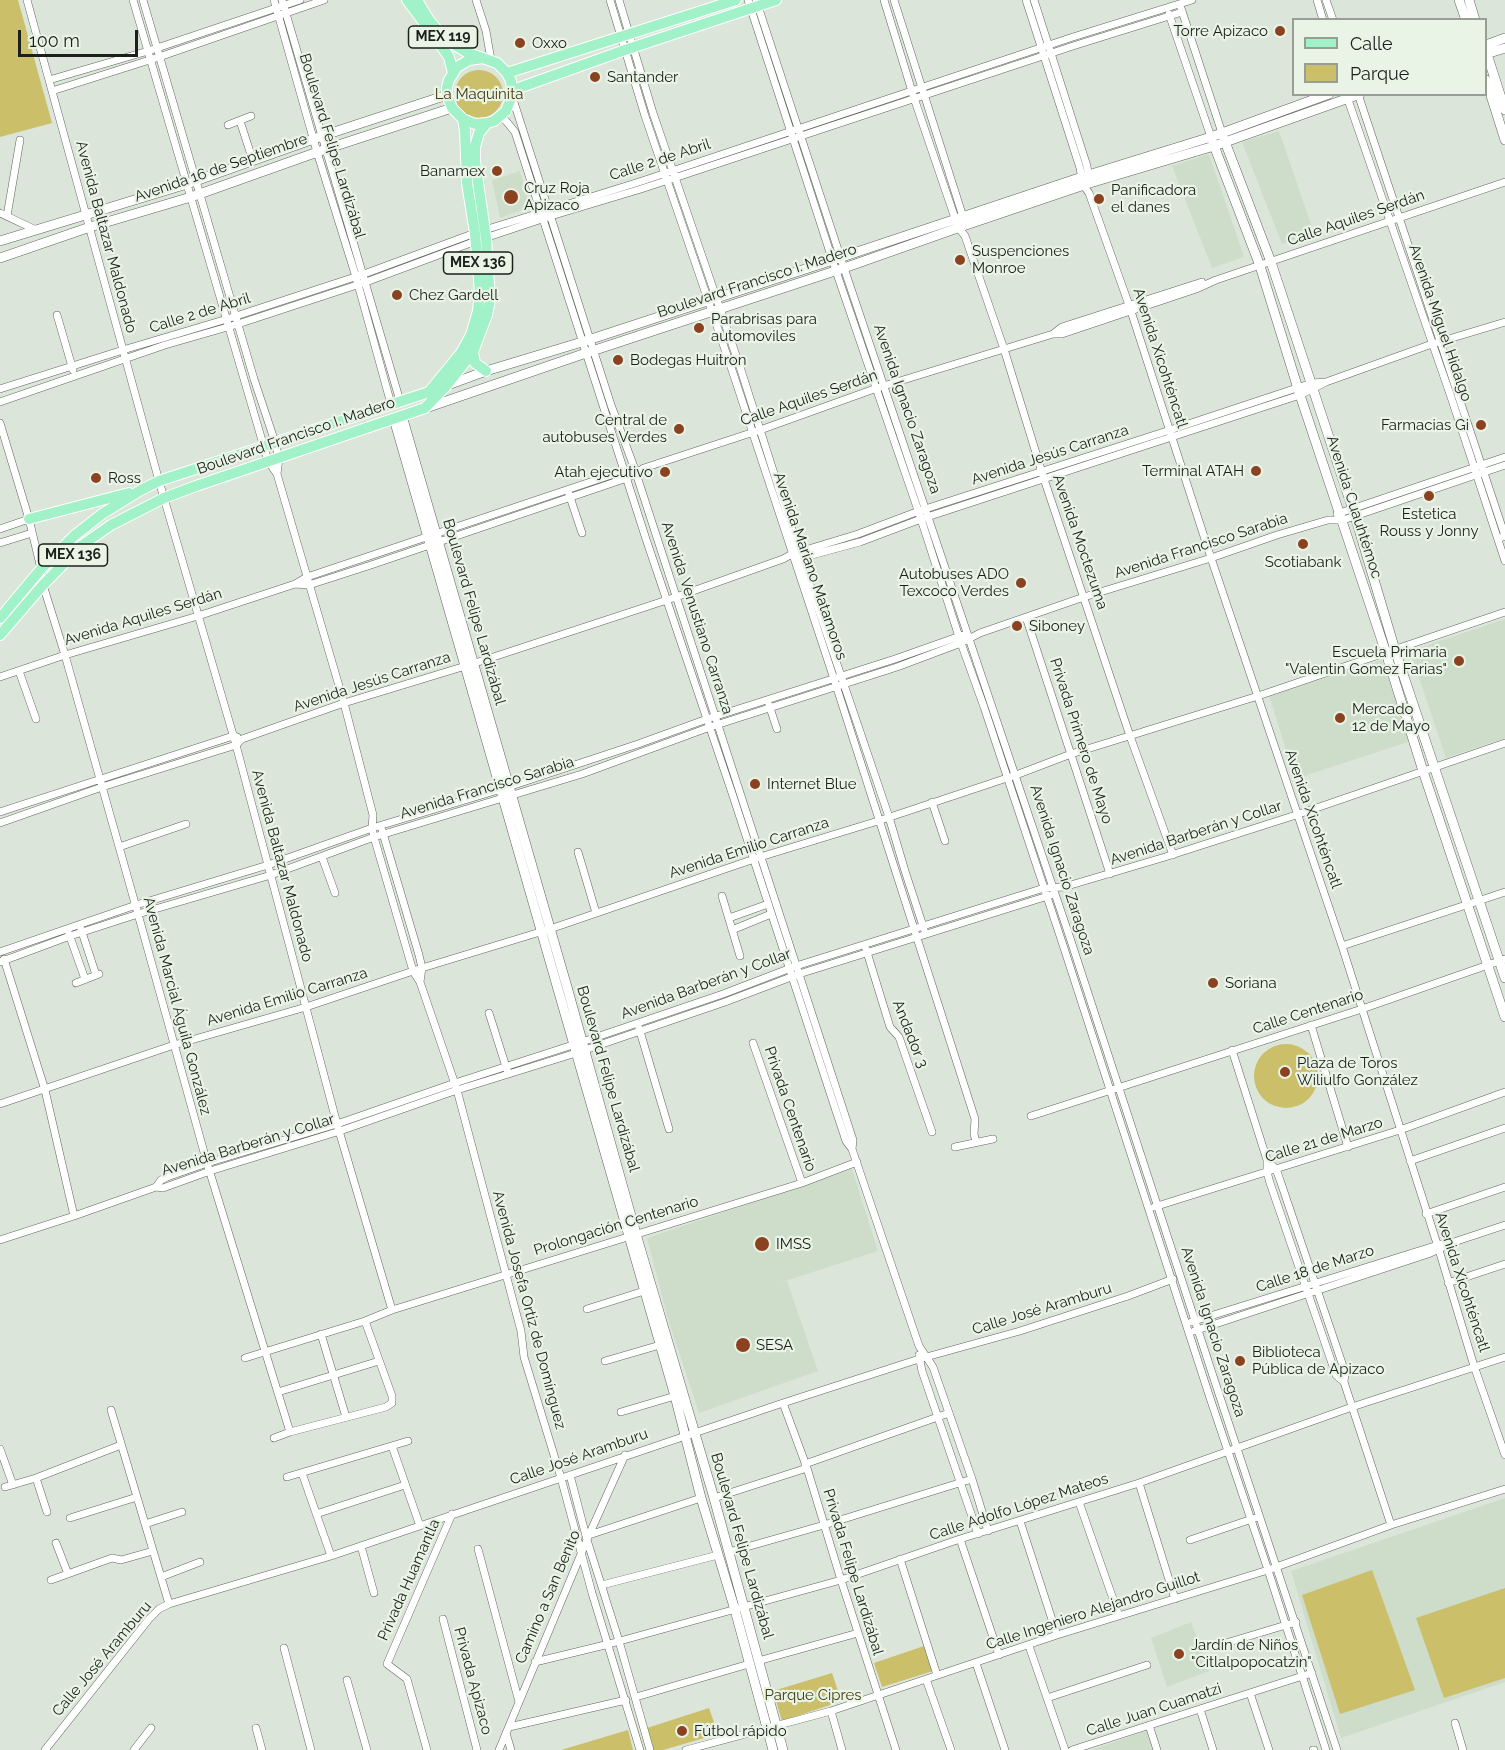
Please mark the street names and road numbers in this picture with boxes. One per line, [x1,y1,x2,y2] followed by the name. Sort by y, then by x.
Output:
[408,26,478,48] road number: MEX 119
[295,51,369,241] street label: Boulevard Felipe Lardizábal
[132,130,310,206] street label: Avenida 16 de Septiembre
[607,135,713,185] street label: Calle 2 de Abril
[72,139,140,335] street label: Avenida Baltazar Maldonado
[1285,186,1427,250] street label: Calle Aquiles Serdán
[655,240,859,322] street label: Boulevard Francisco I. Madero
[1405,242,1475,404] street label: Avenida Miguel Hidalgo
[444,252,512,274] road number: MEX 136
[1129,286,1191,430] street label: Avenida Xicohténcatl
[147,289,253,337] street label: Calle 2 de Abril
[869,322,945,496] street label: Avenida Ignacio Zaragoza
[738,366,880,430] street label: Calle Aquiles Serdán
[195,394,397,478] street label: Boulevard Francisco I. Madero
[969,421,1131,489] street label: Avenida Jesús Carranza
[1322,433,1386,581] street label: Avenida Cuauhtémoc
[769,470,851,662] street label: Avenida Mariano Matamoros
[1048,472,1112,612] street label: Avenida Moctezuma
[1112,509,1290,583] street label: Avenida Francisco Sarabia
[439,517,509,707] street label: Boulevard Felipe Lardizábal
[657,519,737,717] street label: Avenida Venustiano Carranza
[38,544,107,566] road number: MEX 136
[62,584,224,650] street label: Avenida Aquiles Serdán
[291,648,453,716] street label: Avenida Jesús Carranza
[1046,656,1116,826] street label: Privada Primero de Mayo
[1281,747,1345,891] street label: Avenida Xicohténcatl
[398,753,576,823] street label: Avenida Francisco Sarabia
[248,768,316,964] street label: Avenida Baltazar Maldonado
[1026,782,1098,958] street label: Avenida Ignacio Zaragoza
[1108,797,1284,869] street label: Avenida Barberán y Collar
[667,814,831,882] street label: Avenida Emilio Carranza
[139,895,215,1117] street label: Avenida Marcial Águila González
[618,945,794,1023] street label: Avenida Barberán y Collar
[204,964,370,1030] street label: Avenida Emilio Carranza
[573,984,643,1174] street label: Boulevard Felipe Lardizábal
[1250,986,1366,1038] street label: Calle Centenario
[888,997,932,1071] street label: Andador 3
[760,1044,820,1174] street label: Privada Centenario
[159,1110,337,1180] street label: Avenida Barberán y Collar
[1263,1114,1385,1166] street label: Calle 21 de Marzo
[488,1189,570,1431] street label: Avenida Josefa Ortiz de Domínguez
[531,1192,701,1260] street label: Prolongación Centenario
[1431,1210,1493,1354] street label: Avenida Xicohténcatl
[1254,1241,1376,1297] street label: Calle 18 de Marzo
[1177,1244,1249,1420] street label: Avenida Ignacio Zaragoza
[970,1279,1114,1339] street label: Calle José Aramburu
[508,1425,650,1489] street label: Calle José Aramburu
[707,1451,777,1641] street label: Boulevard Felipe Lardizábal
[927,1470,1111,1544] street label: Calle Adolfo López Mateos
[819,1487,887,1657] street label: Privada Felipe Lardizábal
[374,1516,444,1644] street label: Privada Huamantla
[512,1527,584,1667] street label: Camino a San Benito
[984,1568,1202,1654] street label: Calle Ingeniero Alejandro Guillot
[49,1598,155,1720] street label: Calle José Aramburu
[450,1625,496,1737] street label: Privada Apizaco
[1084,1680,1224,1740] street label: Calle Juan Cuamatzi

